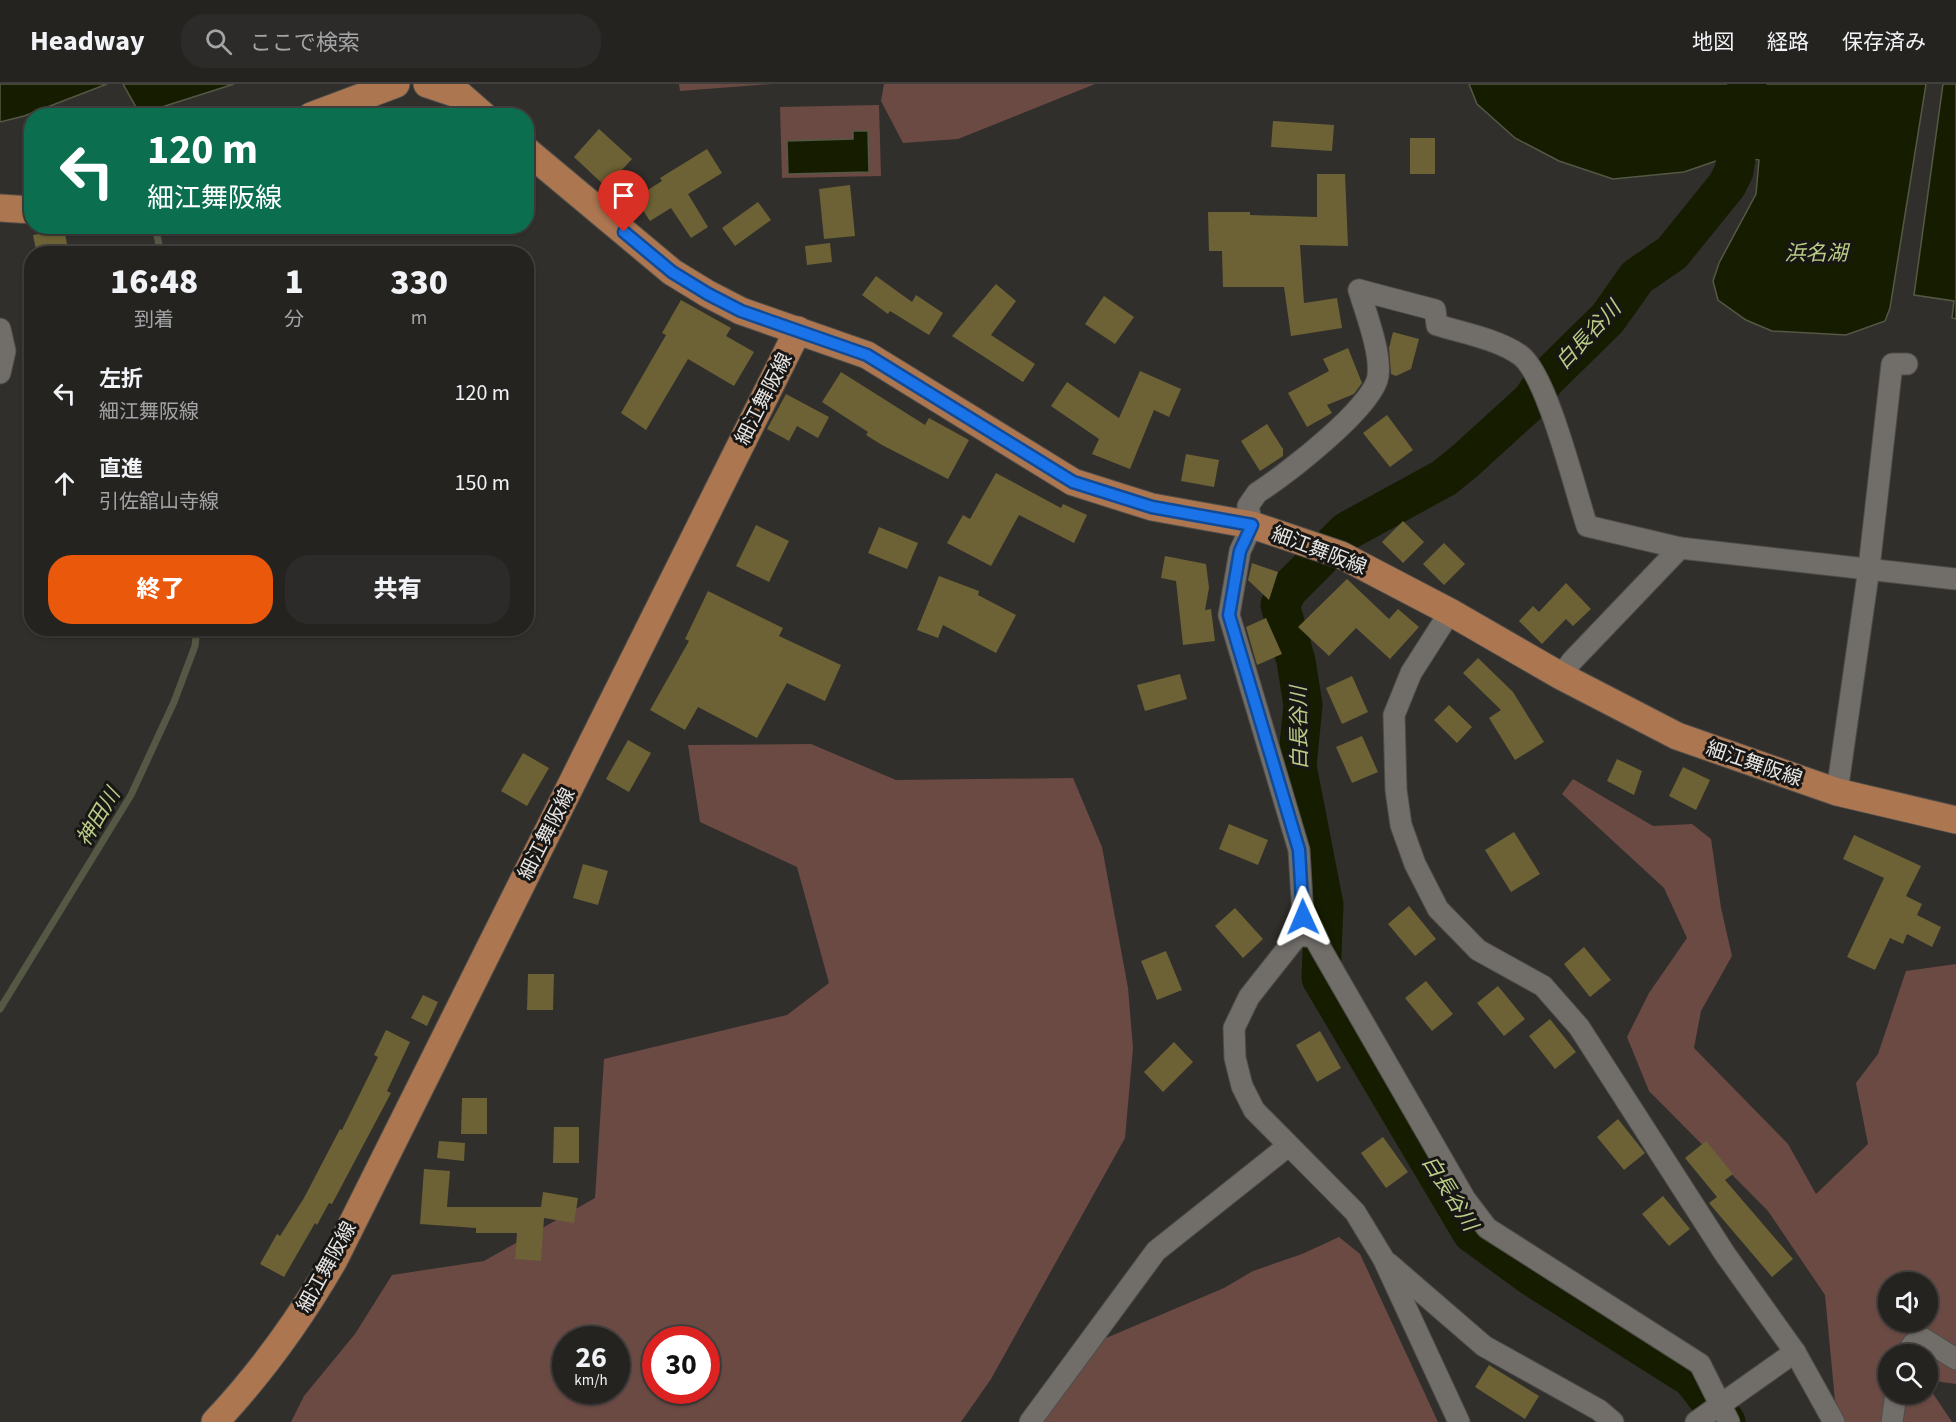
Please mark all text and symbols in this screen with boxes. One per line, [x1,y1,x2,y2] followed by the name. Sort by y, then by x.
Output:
[181,14,601,68] search box
[30,21,145,61] text: Headway
[202,25,235,58] icon: search
[250,27,360,59] text: ここで検索
[1692,27,1734,57] text: 地図
[1767,27,1809,57] text: 経路
[1842,27,1926,57] text: 保存済み
[147,120,258,180] text: 120 m
[48,132,126,210] icon: left
[598,170,649,232] pin
[147,179,282,218] text: 細江舞阪線
[607,179,640,212] icon: arrive
[1785,238,1850,268] water label: 浜名湖
[110,256,198,307] text: 16:48
[285,256,304,307] text: 1
[390,257,448,308] text: 330
[1548,293,1629,376] water label: 白長谷川
[411,304,427,332] text: m
[134,306,174,334] text: 到着
[284,306,304,334] text: 分
[729,348,799,450] street label: 細江舞阪線
[99,363,143,395] text: 左折
[48,377,81,410] icon: left
[455,377,510,409] text: 120 m
[99,398,199,426] text: 細江舞阪線
[99,453,143,485] text: 直進
[48,467,81,500] icon: ahead
[455,467,510,499] text: 150 m
[99,488,219,516] text: 引佐舘山寺線
[1267,520,1371,582] street label: 細江舞阪線
[48,555,273,624] button: 終了
[285,555,510,624] button: 共有
[1283,684,1315,770] water label: 白長谷川
[1702,734,1806,794] street label: 細江舞阪線
[69,781,128,852] water label: 神田川
[512,783,582,885] street label: 細江舞阪線
[1271,885,1335,949] position arrow
[1415,1149,1486,1238] water label: 白長谷川
[291,1216,363,1318] street label: 細江舞阪線
[1878,1272,1938,1404] map controls
[1878,1272,1938,1332] button: sound
[642,1326,720,1404] speed limit sign: 30
[575,1336,607,1379] text: 26
[1878,1344,1938,1404] button: search
[574,1370,608,1391] text: km/h

